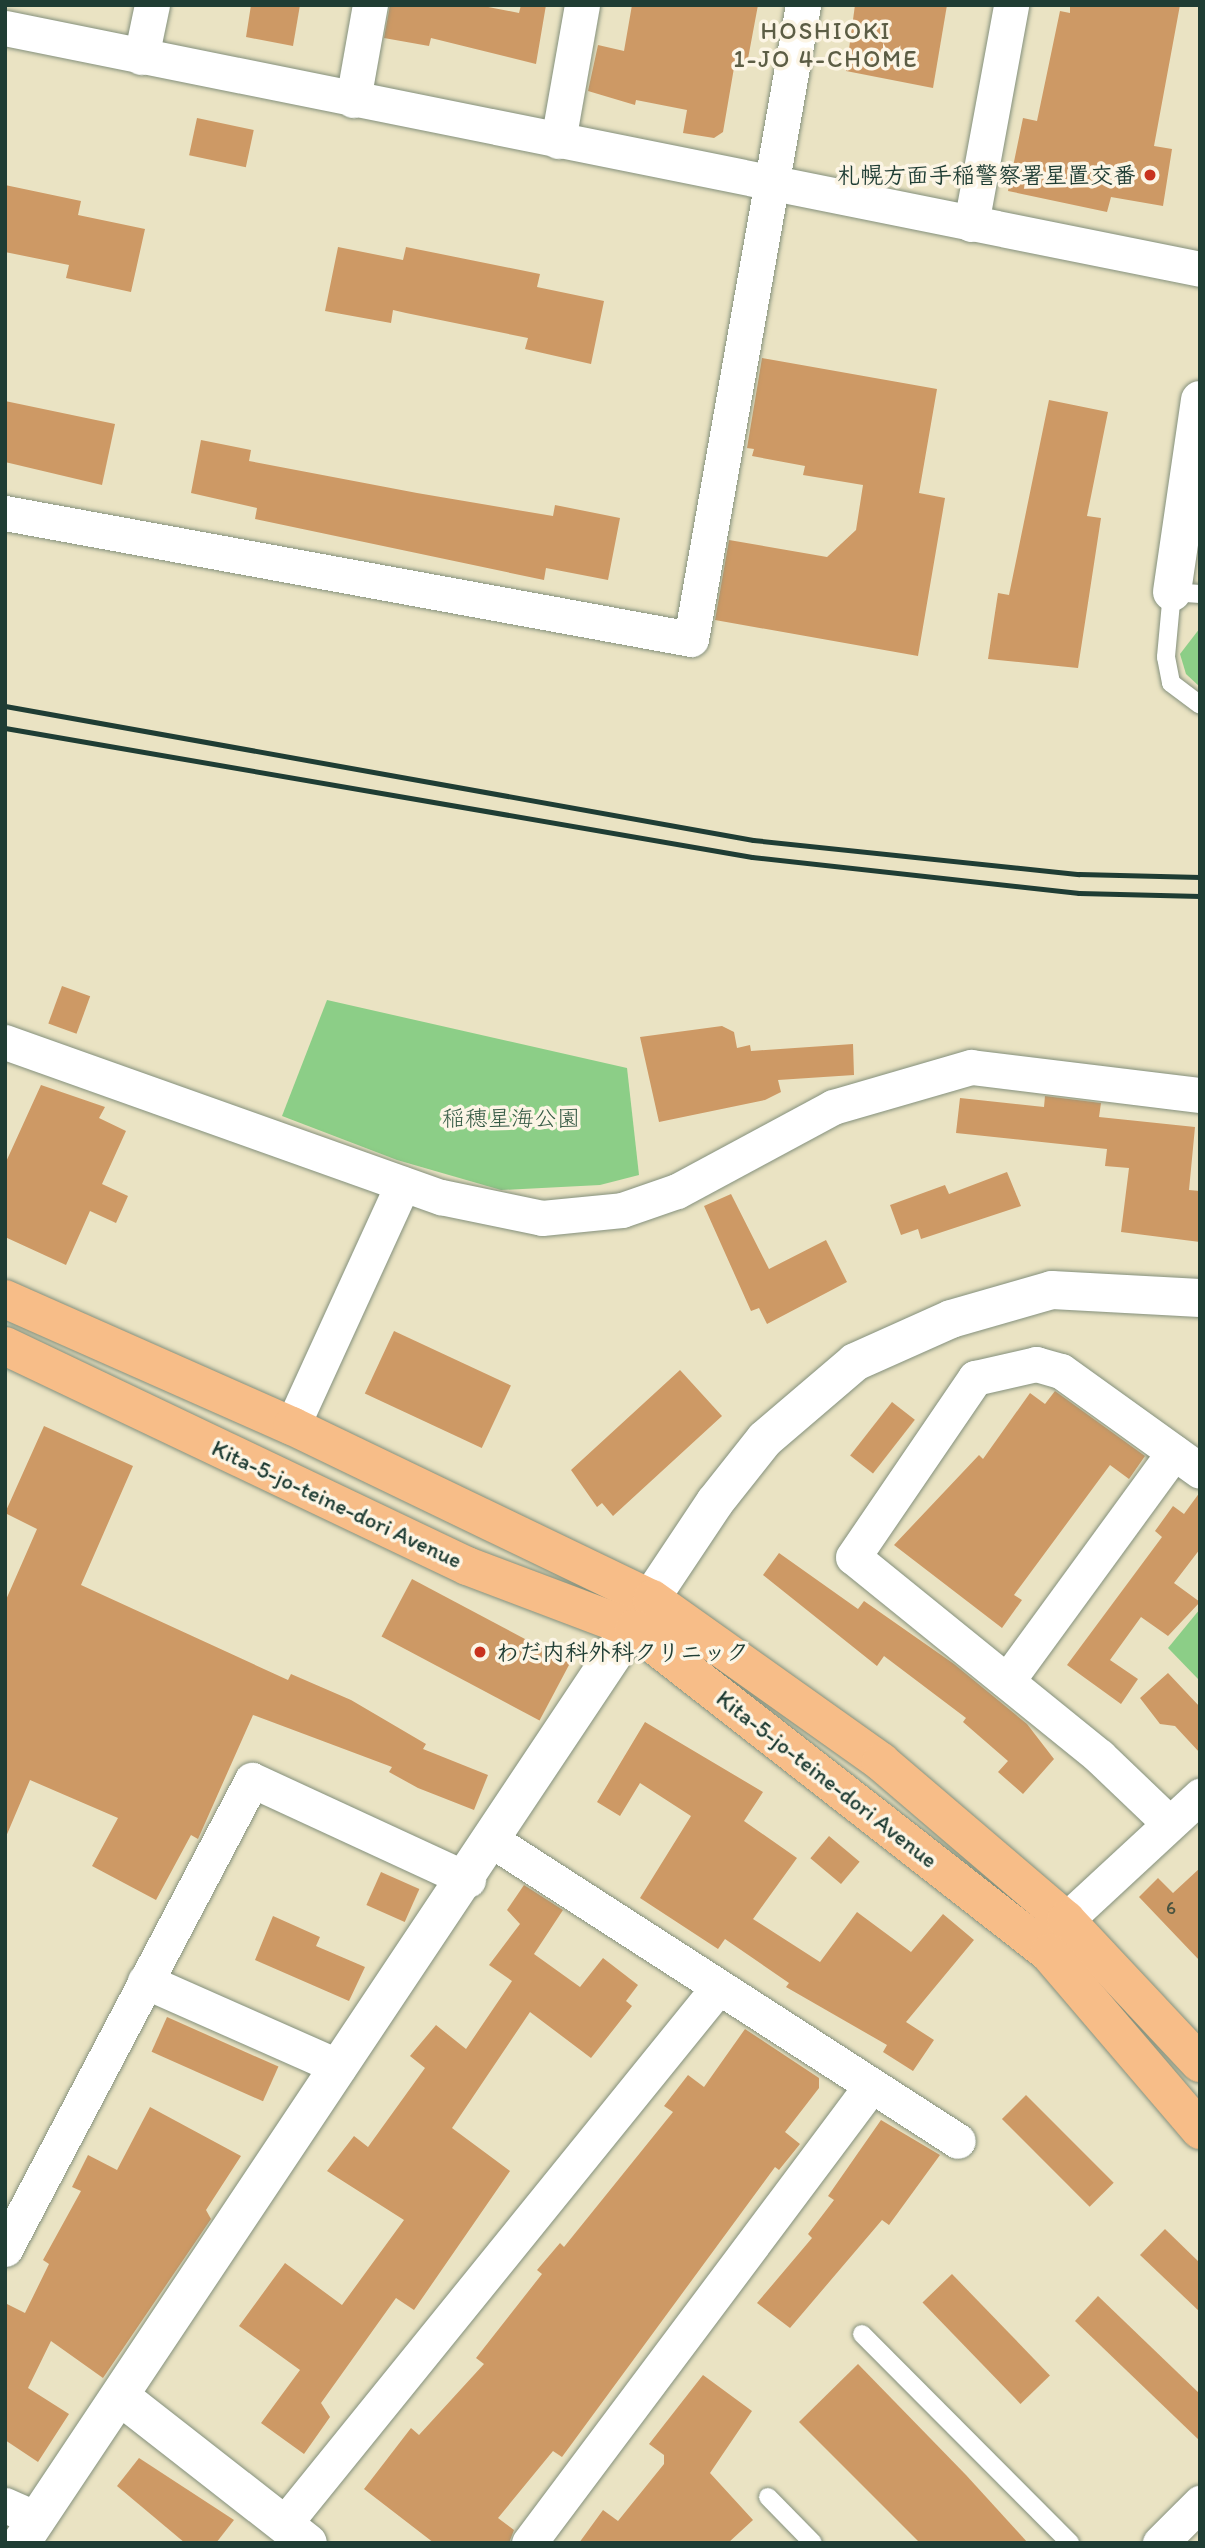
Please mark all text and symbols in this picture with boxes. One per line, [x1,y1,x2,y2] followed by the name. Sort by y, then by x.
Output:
[735,17,917,73] district label: HOSHIOKI 1-JO 4-CHOME
[837,161,1136,189] place label: 札幌方面手稲警察署星置交番
[1142,167,1158,183] marker: 札幌方面手稲警察署星置交番
[442,1104,580,1132] park label: 稲穂星海公園
[208,1434,466,1574] street label: Kita-5-jo-teine-dori Avenue
[496,1638,749,1666] place label: わだ内科外科クリニック
[470,1642,490,1662] marker: わだ内科外科クリニック
[711,1684,943,1874] street label: Kita-5-jo-teine-dori Avenue
[1166,1897,1176,1919] house number: 6

